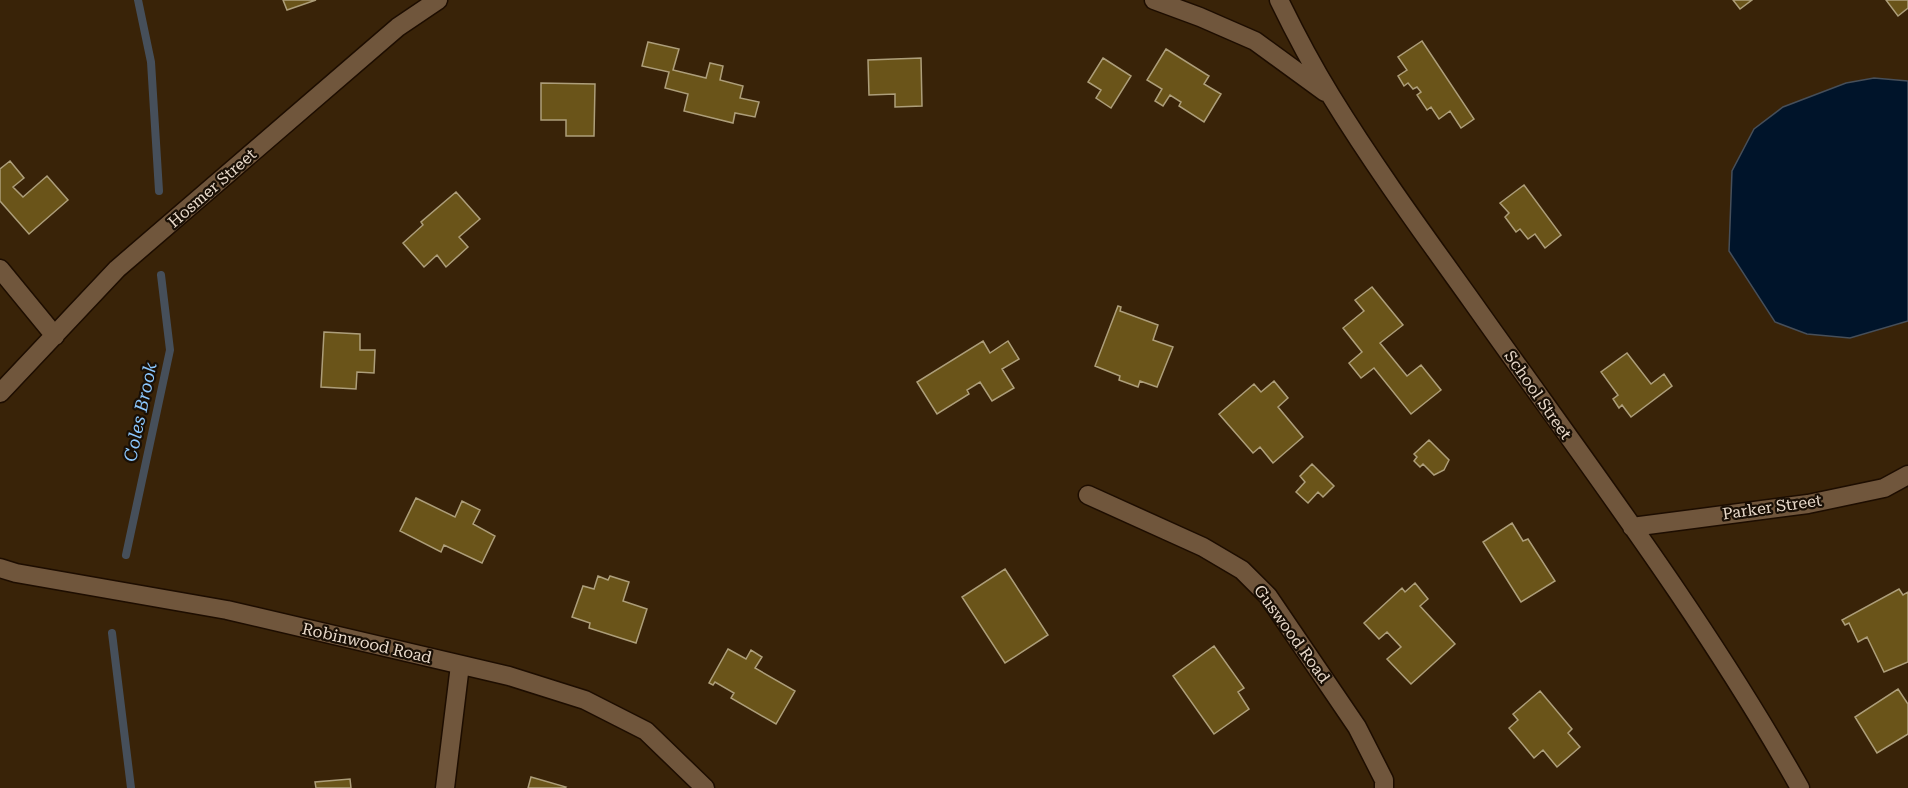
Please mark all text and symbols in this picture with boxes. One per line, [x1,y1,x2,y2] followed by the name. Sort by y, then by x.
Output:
[164,145,260,231] street label: Hosmer Street
[1500,347,1576,443] street label: School Street
[119,360,161,464] water label: Coles Brook
[1721,491,1823,523] street label: Parker Street
[1250,581,1334,687] street label: Guswood Road
[300,619,434,667] street label: Robinwood Road

